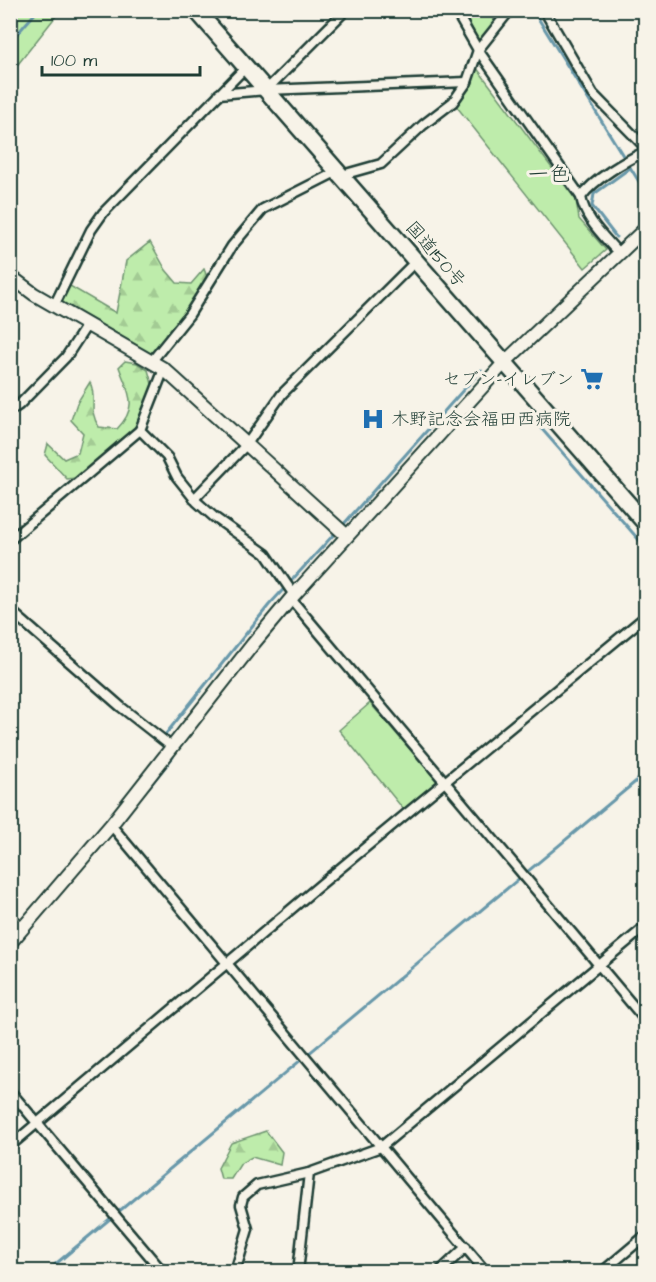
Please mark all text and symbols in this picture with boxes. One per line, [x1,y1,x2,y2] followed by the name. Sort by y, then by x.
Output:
[42,39,200,77] scale bar
[51,48,97,73] text: 100 m
[528,160,570,189] district label: 一色
[400,216,471,293] street label: 国道150号
[579,366,605,392] supermarket icon: セブン-イレブン
[442,367,574,392] place label: セブン-イレブン
[360,406,386,432] hospital icon: 木野記念会福田西病院
[391,407,571,432] place label: 木野記念会福田西病院

